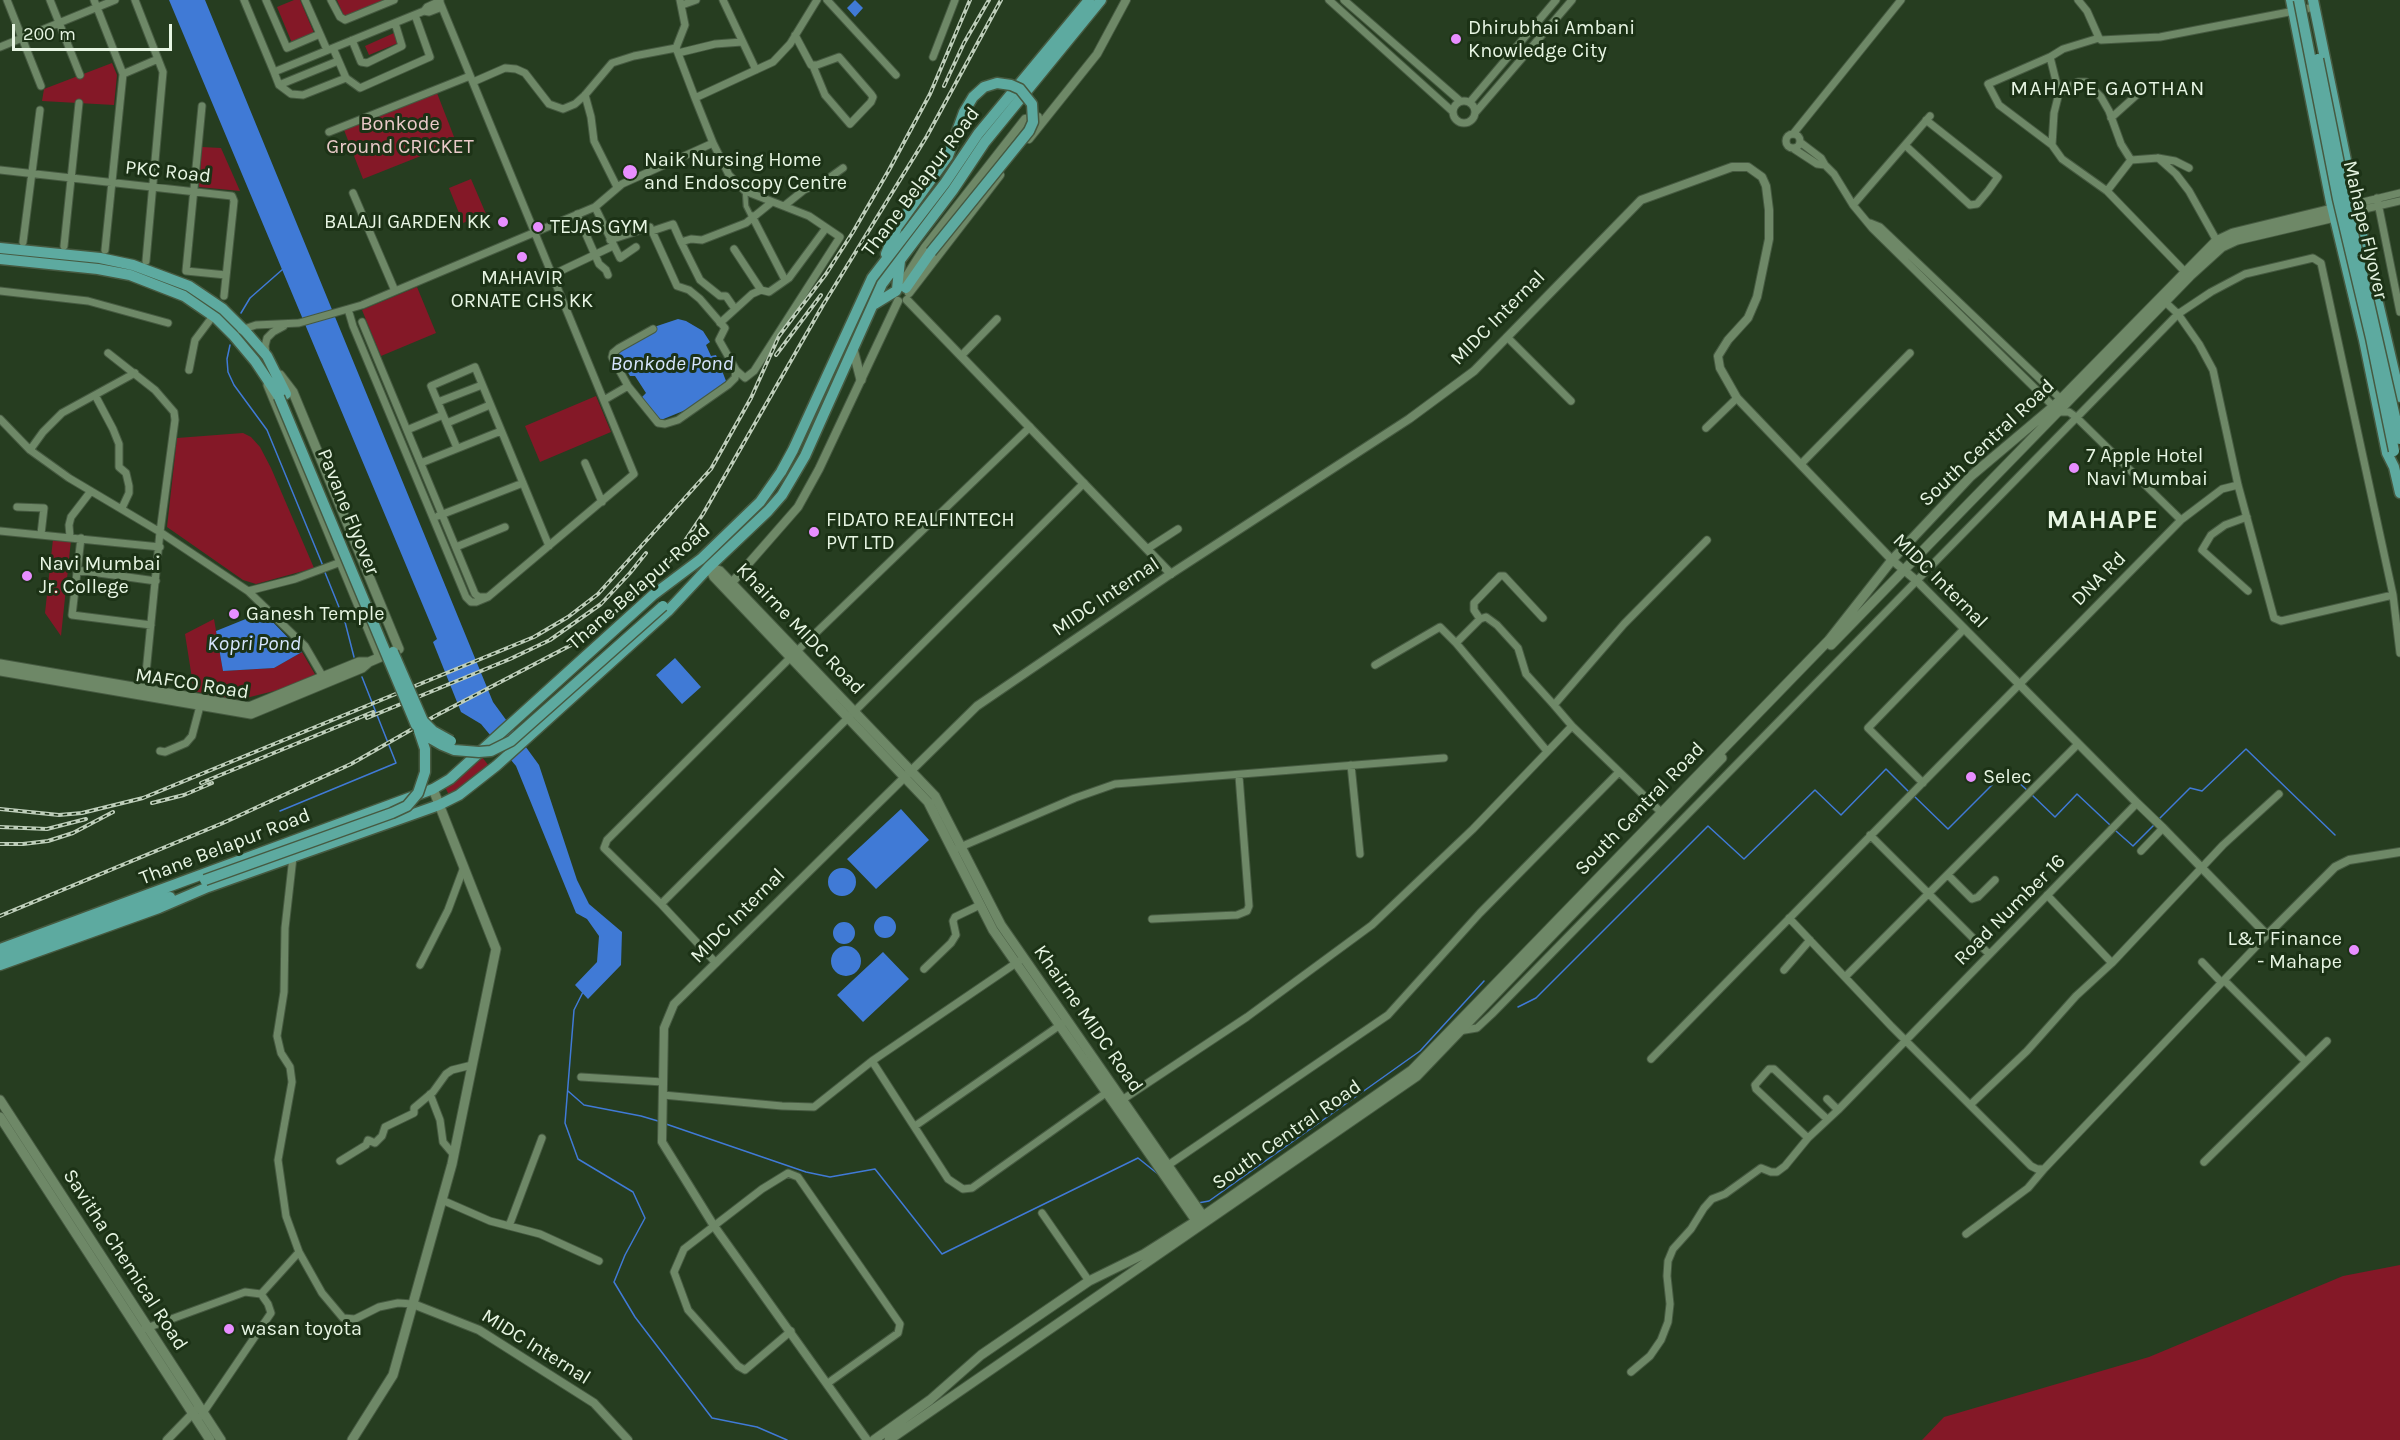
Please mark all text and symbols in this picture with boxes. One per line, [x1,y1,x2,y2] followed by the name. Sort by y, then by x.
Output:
[15,12,176,50] scale bar
[1468,16,1635,63] place label: Dhirubhai Ambani Knowledge City
[23,23,76,45] text: 200 m
[1449,32,1463,46] marker: Dhirubhai Ambani Knowledge City
[2010,76,2206,102] district label: MAHAPE GAOTHAN
[857,102,985,262] street label: Thane Belapur Road
[326,112,474,159] park label: Bonkode Ground CRICKET
[644,148,847,195] place label: Naik Nursing Home and Endoscopy Centre
[124,156,212,188] street label: PKC Road
[2337,158,2393,302] street label: Mahape Flyover
[621,163,639,181] marker: Naik Nursing Home and Endoscopy Centre
[324,210,491,234] place label: BALAJI GARDEN KK
[496,215,510,229] marker: BALAJI GARDEN KK
[550,215,648,239] place label: TEJAS GYM
[531,220,545,234] marker: TEJAS GYM
[515,250,529,264] marker: MAHAVIR ORNATE CHS KK
[451,266,593,313] place label: MAHAVIR ORNATE CHS KK
[1446,266,1550,370] street label: MIDC Internal
[610,351,734,377] water label: Bonkode Pond
[1914,374,2060,512] street label: South Central Road
[2086,444,2208,491] place label: 7 Apple Hotel Navi Mumbai
[312,445,384,579] street label: Pavane Flyover
[2067,461,2081,475] marker: 7 Apple Hotel Navi Mumbai
[2047,505,2159,537] district label: MAHAPE
[826,508,1015,555] place label: FIDATO REALFINTECH PVT LTD
[563,518,715,656] street label: Thane Belapur Road
[807,525,821,539] marker: FIDATO REALFINTECH PVT LTD
[1888,529,1992,633] street label: MIDC Internal
[2067,547,2131,611] street label: DNA Rd
[39,552,161,599] place label: Navi Mumbai Jr. College
[1048,552,1164,642] street label: MIDC Internal
[731,558,869,700] street label: Khairne MIDC Road
[20,569,34,583] marker: Navi Mumbai Jr. College
[246,602,385,626] place label: Ganesh Temple
[227,607,241,621] marker: Ganesh Temple
[207,631,301,657] water label: Kopri Pond
[133,663,251,705] street label: MAFCO Road
[1570,737,1710,881] street label: South Central Road
[1983,765,2032,789] place label: Selec
[1964,770,1978,784] marker: Selec
[136,803,314,891] street label: Thane Belapur Road
[1949,849,2071,971] street label: Road Number 16
[686,864,790,968] street label: MIDC Internal
[2227,927,2342,974] place label: L&T Finance - Mahape
[1028,941,1148,1097] street label: Khairne MIDC Road
[2347,943,2361,957] marker: L&T Finance - Mahape
[1208,1075,1366,1195] street label: South Central Road
[57,1165,193,1355] street label: Savitha Chemical Road
[477,1304,595,1390] street label: MIDC Internal
[241,1317,362,1341] place label: wasan toyota
[222,1322,236,1336] marker: wasan toyota

